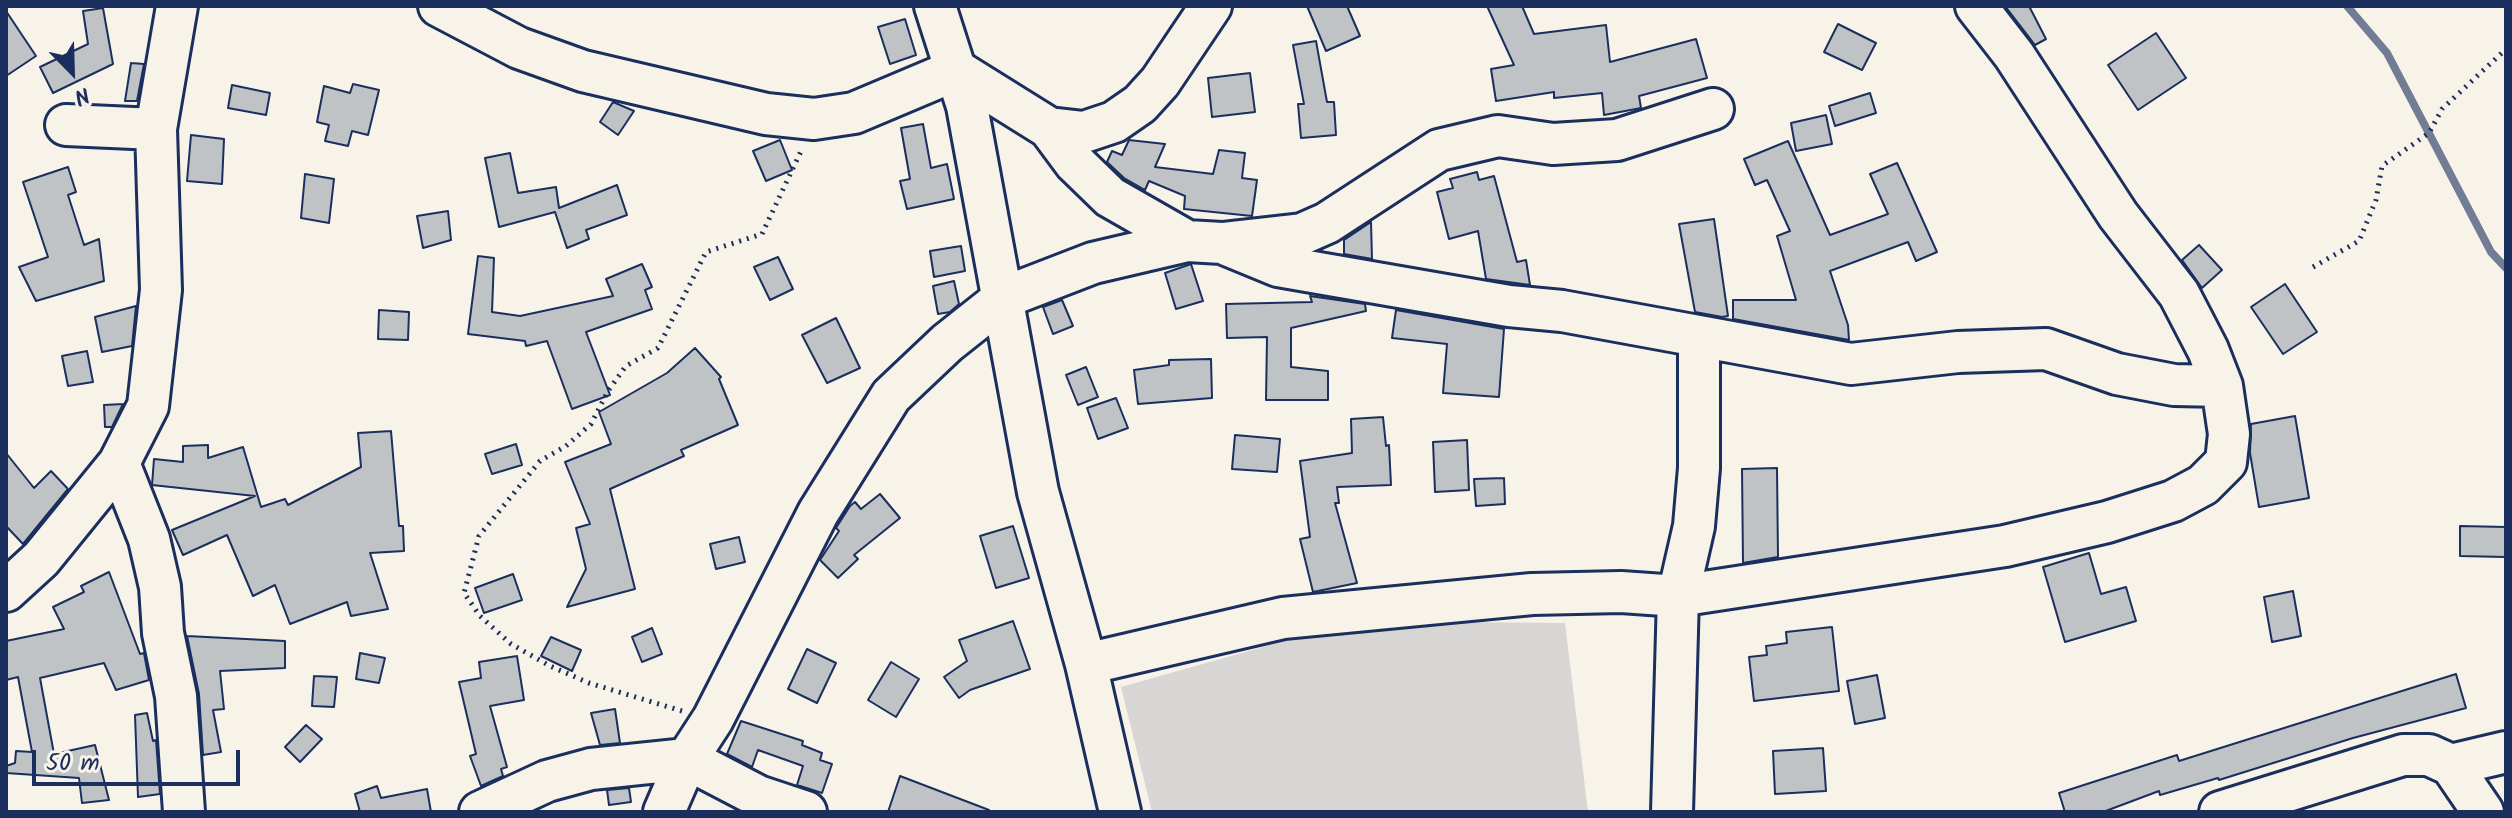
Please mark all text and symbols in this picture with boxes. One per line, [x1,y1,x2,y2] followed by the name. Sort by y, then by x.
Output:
[32,32,112,112] north arrow
[68,76,95,113] text: N
[36,734,244,784] scale bar
[46,744,100,783] text: 50 m

